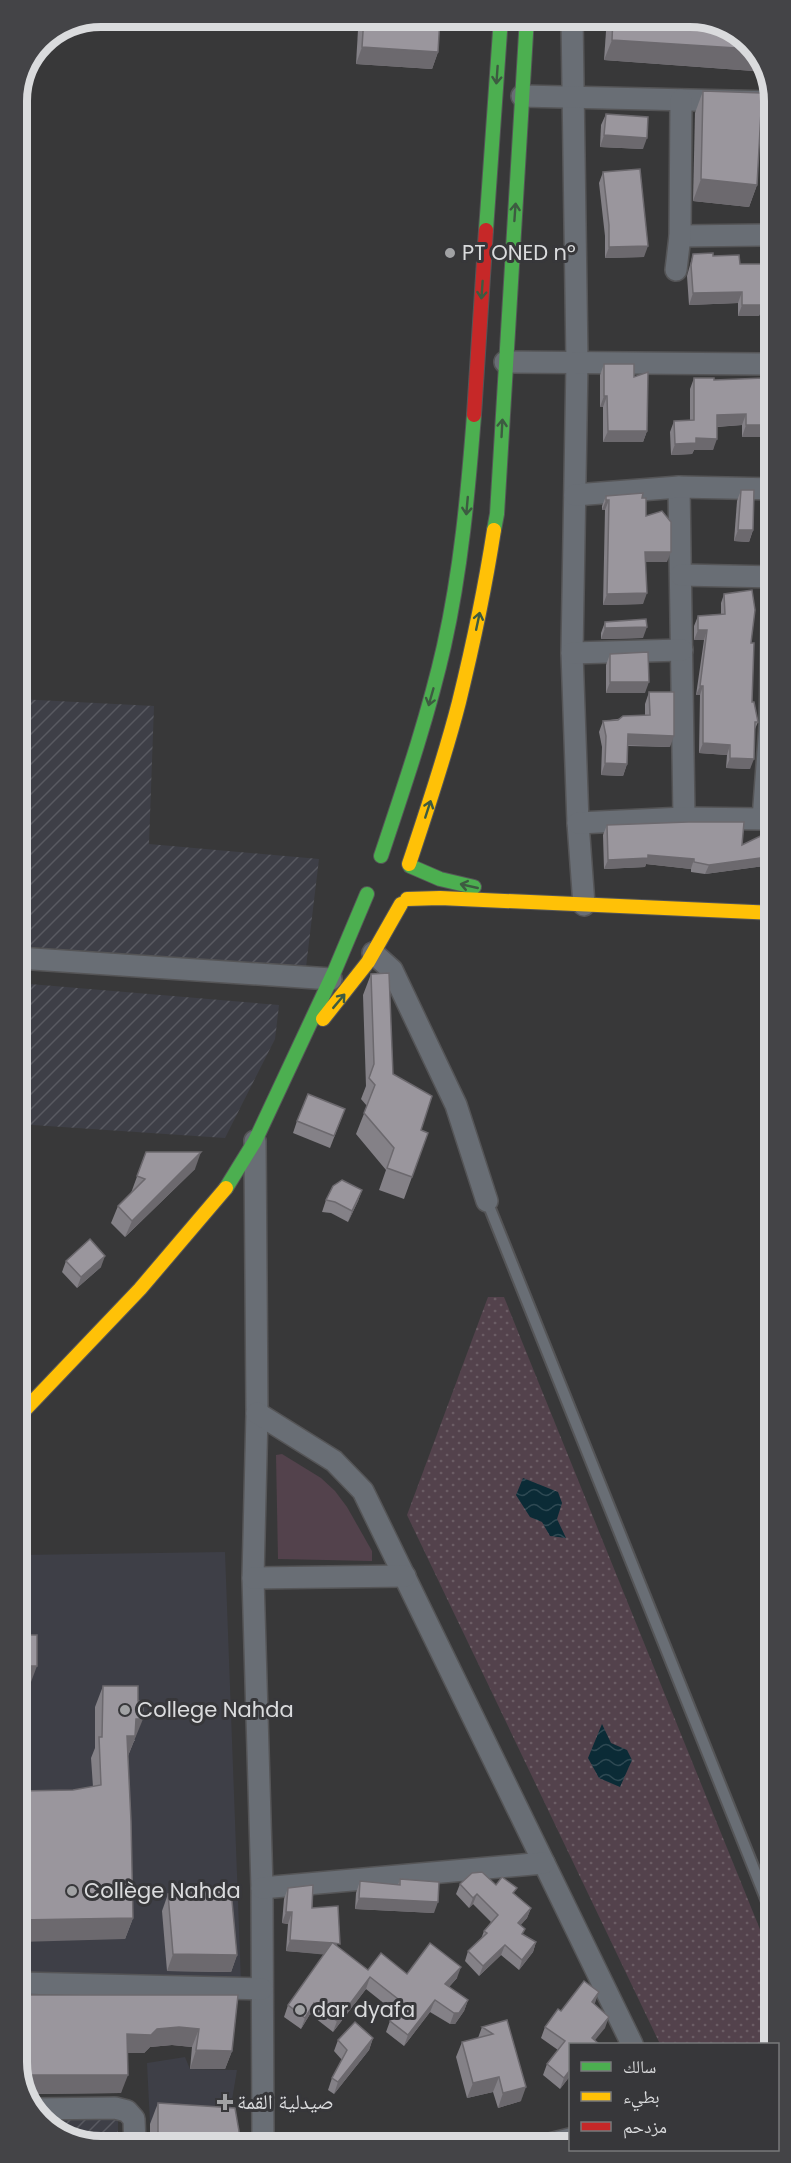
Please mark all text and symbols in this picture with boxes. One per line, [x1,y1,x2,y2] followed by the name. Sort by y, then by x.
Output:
[491,65,502,84] one-way arrow
[509,202,520,222] one-way arrow
[462,238,576,267] place label: PT ONED n°
[443,246,457,260] marker: PT ONED n°
[476,280,487,300] one-way arrow
[496,418,507,438] one-way arrow
[461,496,472,515] one-way arrow
[473,612,485,631] one-way arrow
[425,688,436,707] one-way arrow
[423,800,434,819] one-way arrow
[459,880,479,891] one-way arrow
[332,993,345,1009] one-way arrow
[137,1695,294,1724] place label: College Nahda
[118,1703,132,1717] marker: College Nahda
[84,1876,241,1905] place label: Collège Nahda
[65,1884,79,1898] marker: Collège Nahda
[312,1995,415,2024] place label: dar dyafa
[293,2003,307,2017] marker: dar dyafa
[569,2043,779,2151] legend
[623,2054,656,2079] text: سالك
[623,2084,660,2112] text: بطيء
[237,2087,334,2116] place label: صيدلية القمة
[218,2095,232,2109] marker: صيدلية القمة
[623,2114,667,2139] text: مزدحم

